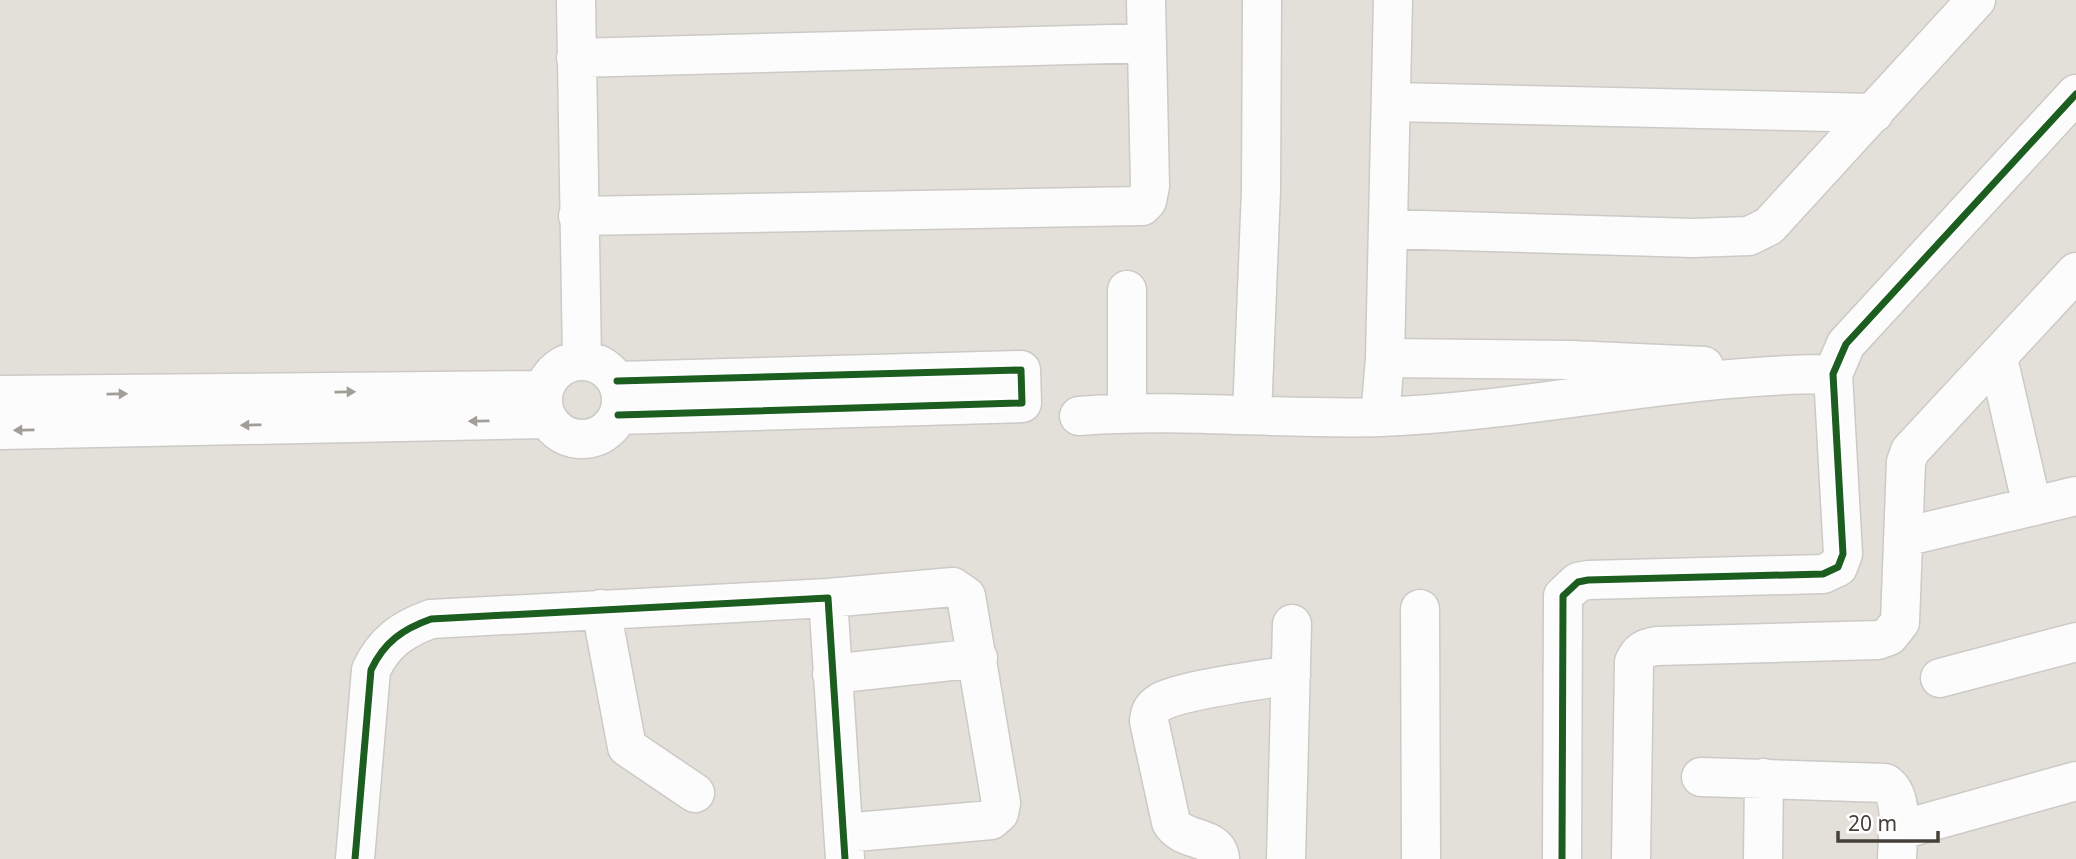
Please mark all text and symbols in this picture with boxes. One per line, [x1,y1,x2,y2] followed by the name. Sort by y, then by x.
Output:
[334,386,356,398] one-way arrow
[106,388,128,400] one-way arrow
[468,415,490,427] one-way arrow
[240,419,262,431] one-way arrow
[13,424,35,435] one-way arrow
[1838,800,1938,844] scale bar
[1848,809,1897,837] text: 20 m

